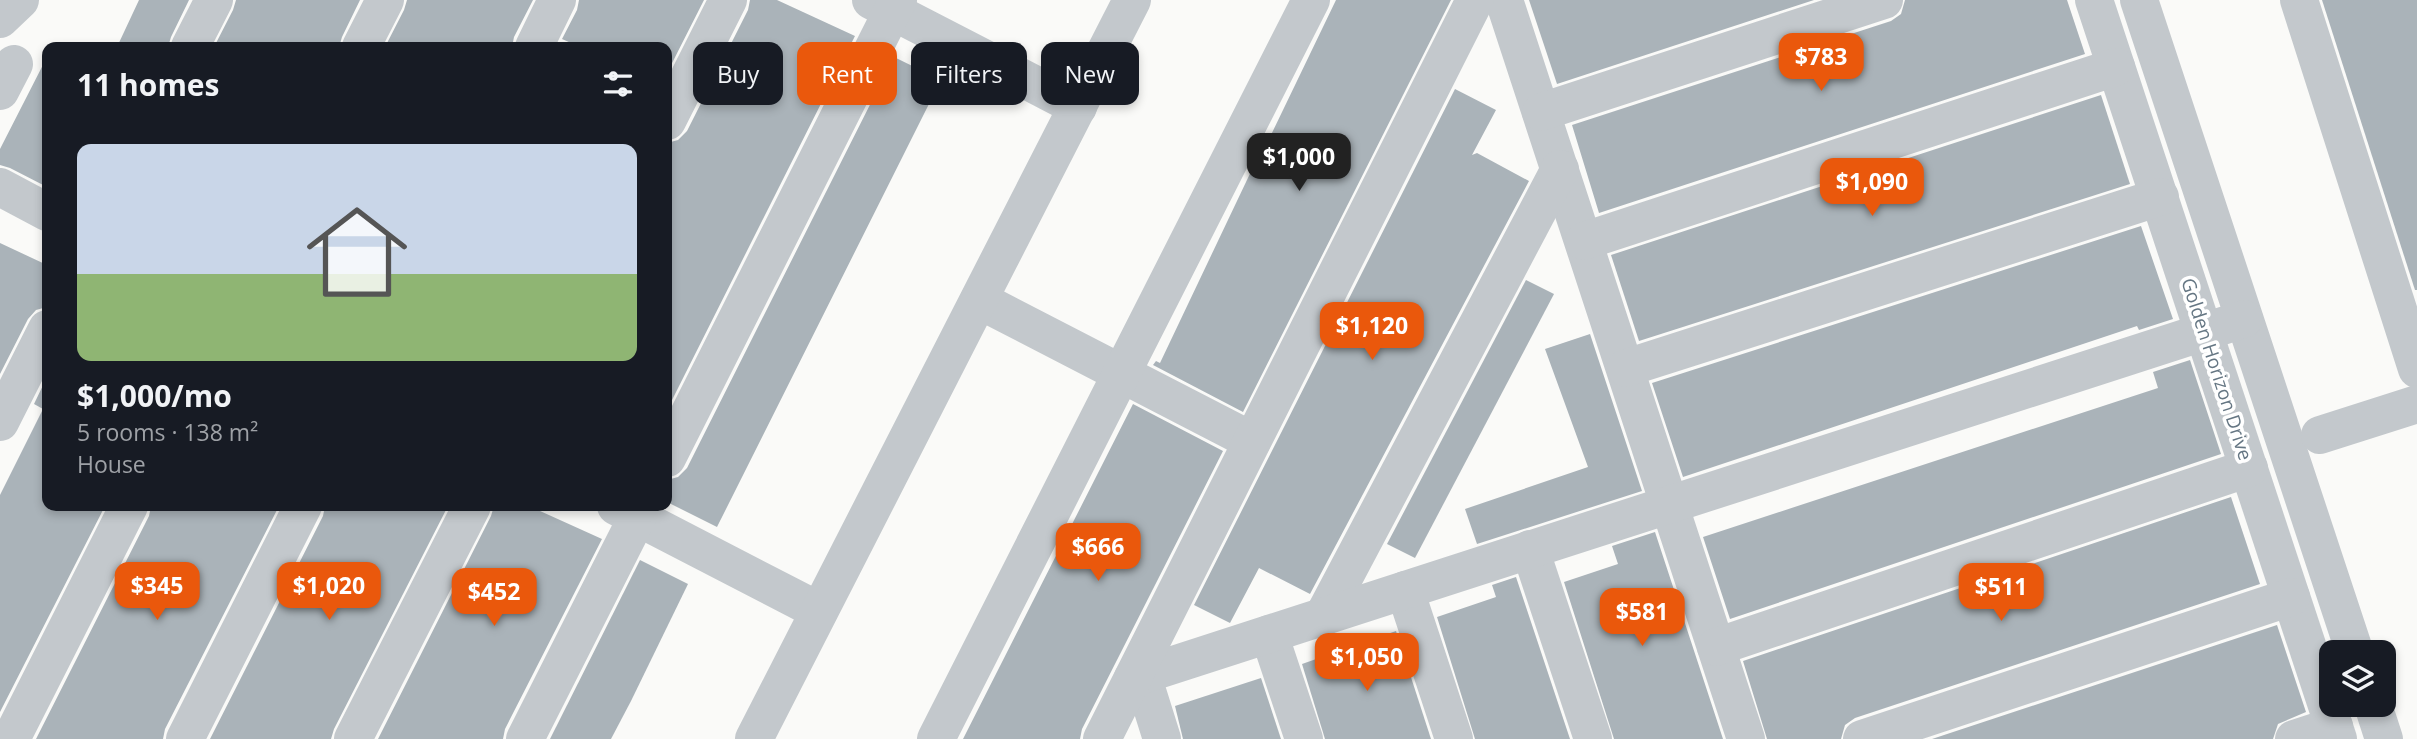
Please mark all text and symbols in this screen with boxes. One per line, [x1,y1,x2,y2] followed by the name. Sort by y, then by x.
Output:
[1780,34,1862,93] pin: $783
[1795,40,1847,72] text: $783
[693,42,783,105] chip: Buy
[797,42,897,105] chip: Rent
[911,42,1027,105] chip: Filters
[1041,42,1139,105] chip: New
[77,64,220,105] text: 11 homes
[599,65,637,103] icon: filters
[1242,134,1356,193] pin: $1,000
[1263,140,1335,172] text: $1,000
[1815,158,1929,218] pin: $1,090
[1836,165,1908,197] text: $1,090
[294,189,420,315] icon: home
[2175,274,2259,464] street label: Golden Horizon Drive
[1315,302,1429,362] pin: $1,120
[1336,309,1408,341] text: $1,120
[77,375,232,416] text: $1,000/mo
[77,416,258,448] text: 5 rooms · 138 m²
[77,448,146,480] text: House
[1057,524,1139,583] pin: $666
[1072,530,1124,562] text: $666
[116,562,198,622] pin: $345
[272,562,386,622] pin: $1,020
[1960,564,2042,623] pin: $511
[453,568,535,628] pin: $452
[131,569,183,601] text: $345
[293,569,365,601] text: $1,020
[1975,570,2027,602] text: $511
[468,575,520,607] text: $452
[1601,588,1683,648] pin: $581
[1616,595,1668,627] text: $581
[1310,634,1424,693] pin: $1,050
[1331,640,1403,672] text: $1,050
[2319,640,2396,717] map controls
[2319,640,2396,717] button: layers

